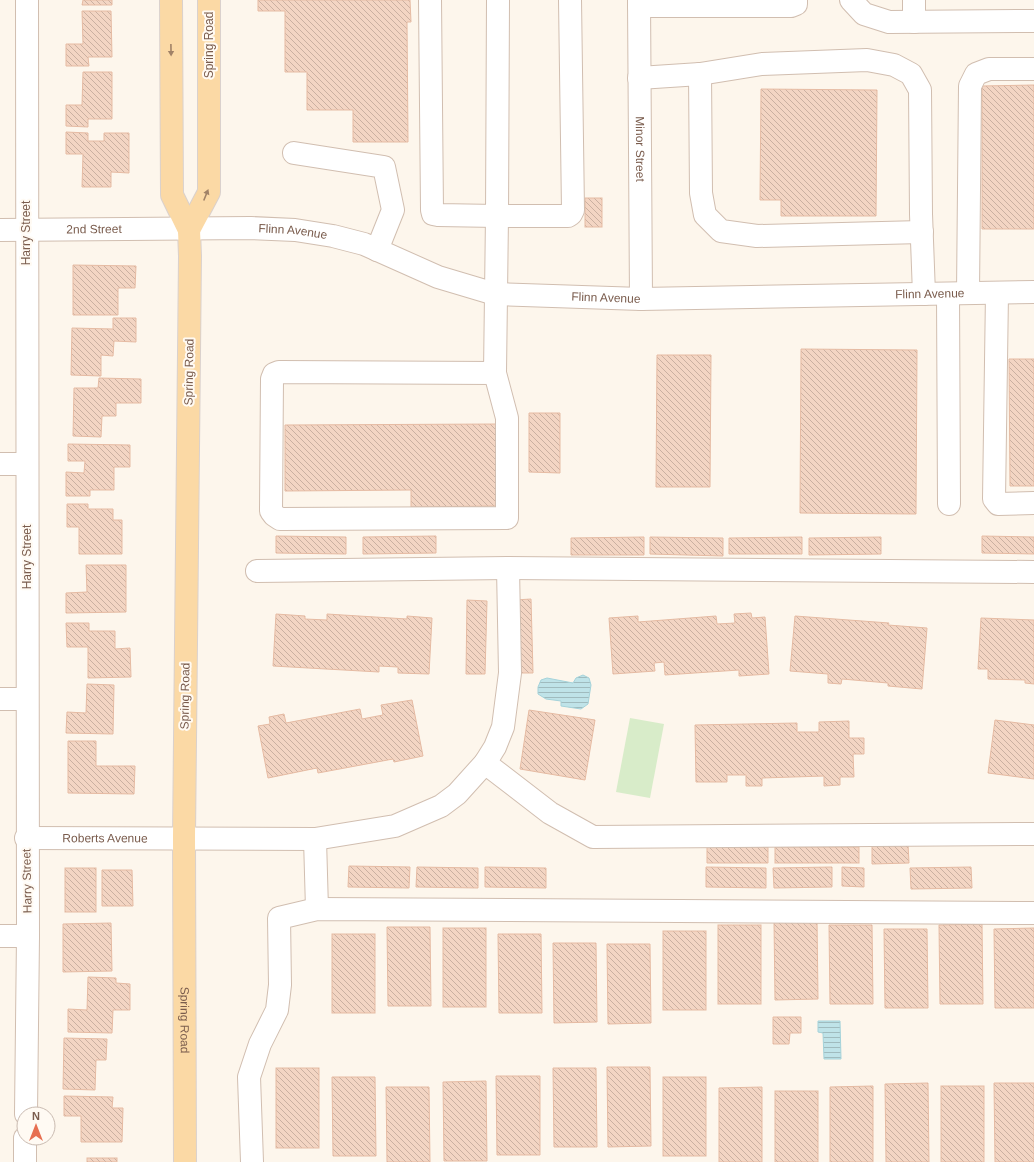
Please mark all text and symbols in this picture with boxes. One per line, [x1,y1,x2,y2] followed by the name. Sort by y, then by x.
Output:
[202,12,216,78] street label: Spring Road
[168,44,174,57] one-way arrow
[633,116,647,182] street label: Minor Street
[203,189,210,201] one-way arrow
[19,200,33,265] street label: Harry Street
[258,221,329,242] street label: Flinn Avenue
[66,222,122,236] street label: 2nd Street
[895,286,965,301] street label: Flinn Avenue
[571,290,641,306] street label: Flinn Avenue
[181,339,197,405] street label: Spring Road
[20,524,34,589] street label: Harry Street
[177,663,193,729] street label: Spring Road
[62,831,148,845] street label: Roberts Avenue
[19,848,35,913] street label: Harry Street
[177,987,192,1053] street label: Spring Road
[16,1106,56,1146] north arrow
[32,1110,40,1122] text: N

